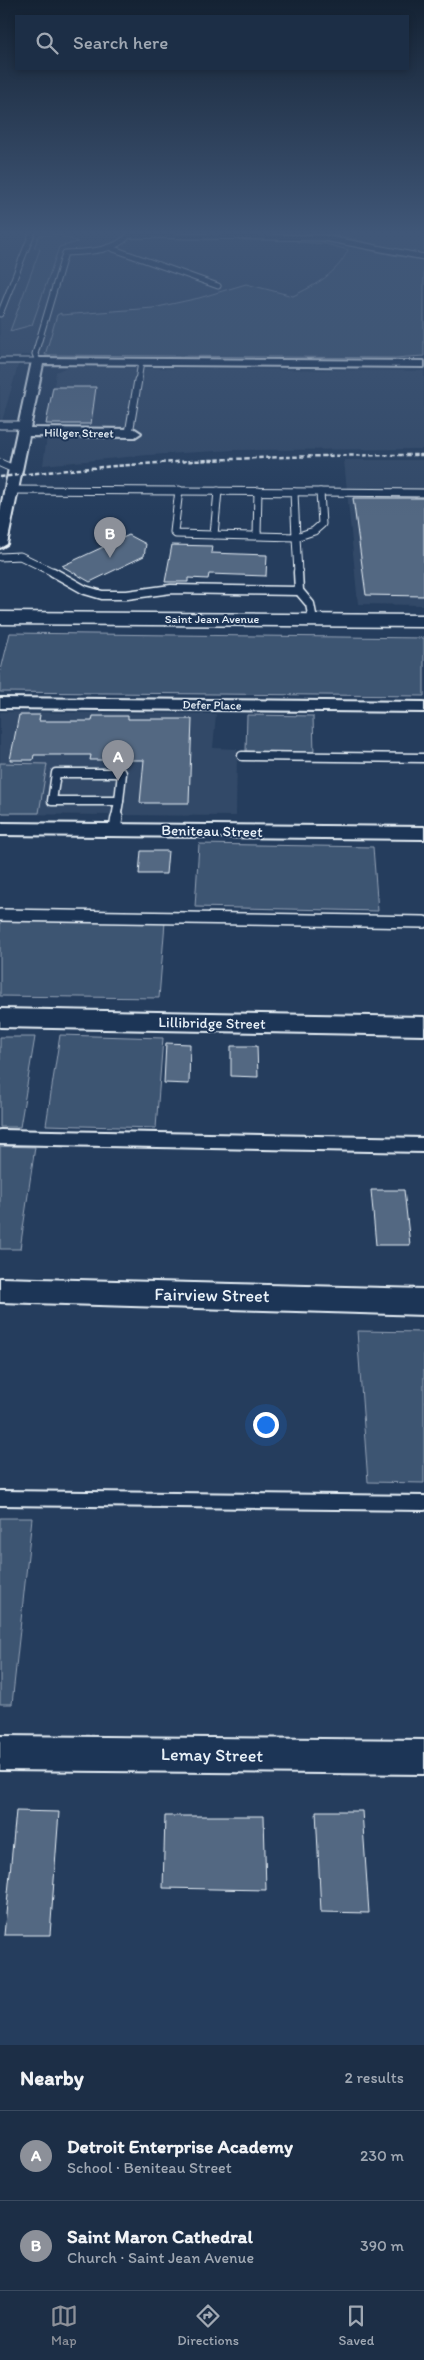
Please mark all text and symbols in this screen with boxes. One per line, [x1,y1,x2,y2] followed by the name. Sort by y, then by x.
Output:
[15,15,409,70] search box
[33,29,61,57] icon: search
[73,31,168,54] text: Search here
[44,425,114,441] street label: Hillger Street
[94,517,126,558] pin: B
[165,612,260,626] street label: Saint Jean Avenue
[182,697,242,713] street label: Defer Place
[102,740,134,781] pin: A
[161,821,263,841] street label: Beniteau Street
[158,1013,266,1033] street label: Lillibridge Street
[154,1283,270,1307] street label: Fairview Street
[253,1412,279,1438] your location
[161,1743,264,1767] street label: Lemay Street
[20,2065,84,2090] text: Nearby
[344,2068,404,2087] text: 2 results
[67,2135,293,2158] text: Detroit Enterprise Academy
[31,2146,41,2165] text: A
[360,2146,404,2165] text: 230 m
[67,2158,232,2177] text: School · Beniteau Street
[67,2225,253,2248] text: Saint Maron Cathedral
[31,2236,41,2255] text: B
[360,2236,404,2255] text: 390 m
[67,2248,254,2267] text: Church · Saint Jean Avenue
[50,2302,78,2349] tab: Map
[177,2302,239,2349] tab: Directions
[338,2302,374,2349] tab: Saved

